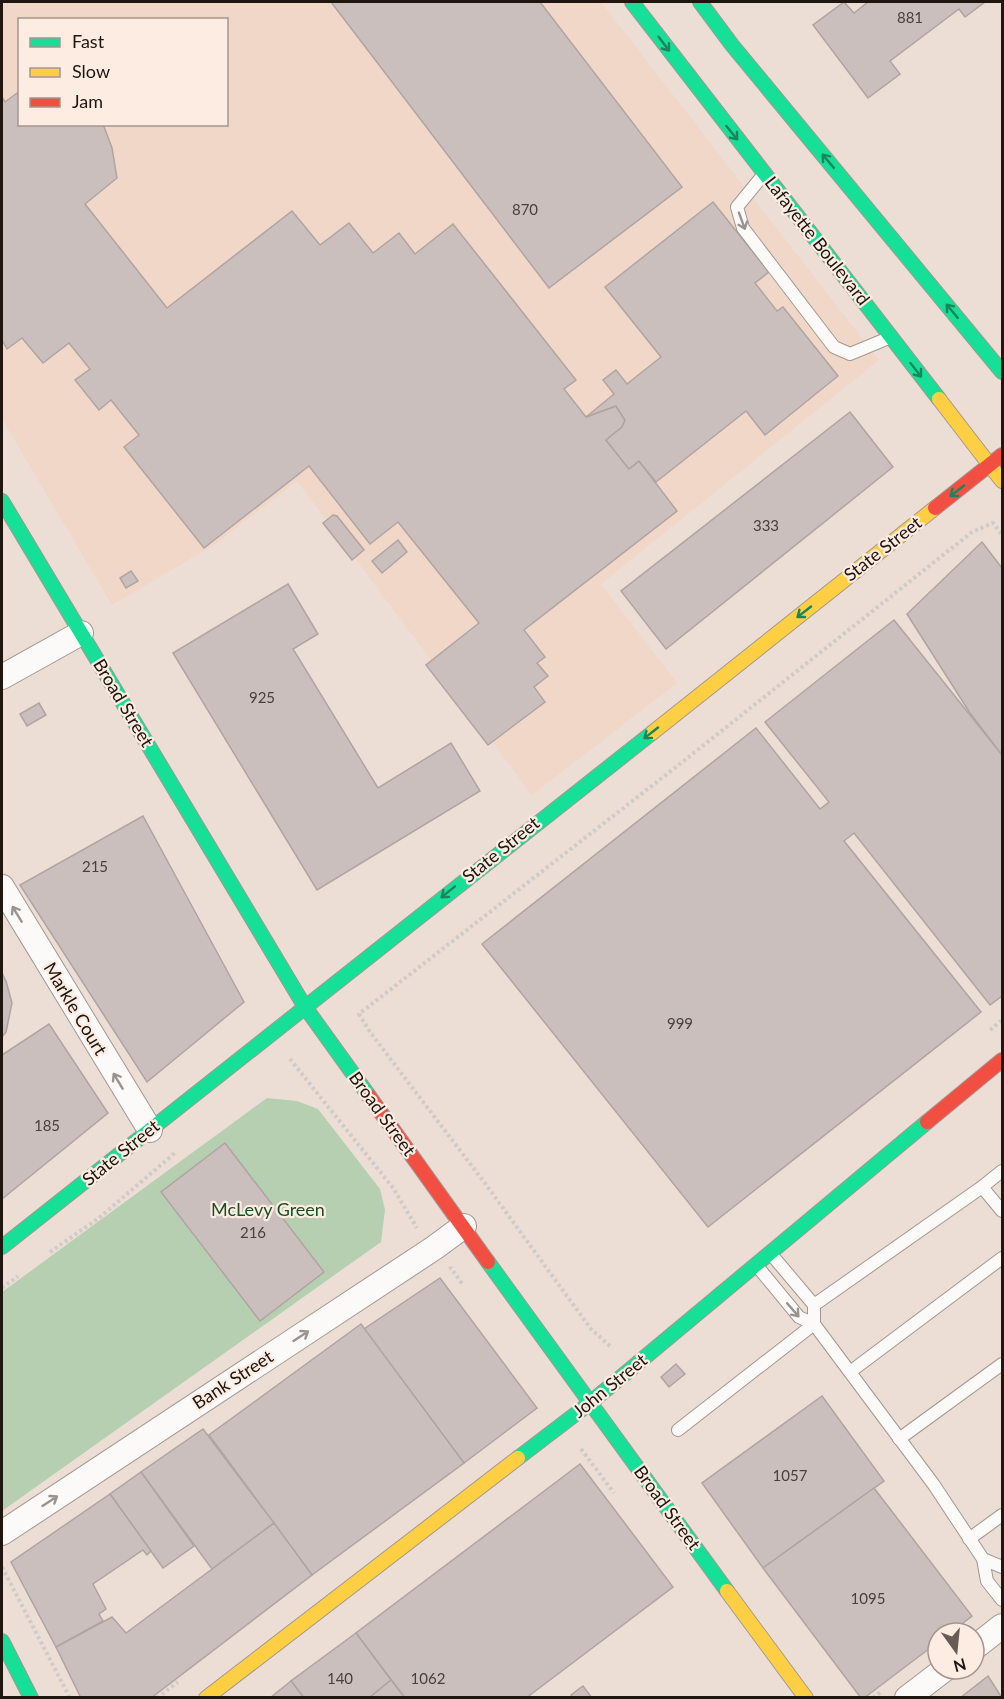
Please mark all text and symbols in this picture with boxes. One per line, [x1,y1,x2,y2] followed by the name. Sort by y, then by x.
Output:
[897,8,923,26] house number: 881
[18,18,228,126] legend
[72,30,105,52] text: Fast
[658,36,670,52] one-way arrow
[72,60,110,82] text: Slow
[72,90,103,112] text: Jam
[726,124,739,140] one-way arrow
[821,153,834,169] one-way arrow
[761,172,875,309] street label: Lafayette Boulevard
[512,200,538,218] house number: 870
[737,211,748,230] one-way arrow
[945,304,959,319] one-way arrow
[909,362,922,378] one-way arrow
[949,484,965,497] one-way arrow
[839,511,926,585] street label: State Street
[753,516,779,534] house number: 333
[796,605,812,618] one-way arrow
[89,654,159,751] street label: Broad Street
[249,688,275,706] house number: 925
[643,726,659,739] one-way arrow
[457,811,544,887] street label: State Street
[82,857,108,875] house number: 215
[440,886,456,899] one-way arrow
[11,906,23,923] one-way arrow
[40,958,112,1059] street label: Markle Court
[667,1014,693,1032] house number: 999
[345,1067,421,1160] street label: Broad Street
[112,1073,124,1090] one-way arrow
[77,1114,164,1190] street label: State Street
[34,1116,60,1134] house number: 185
[211,1198,325,1220] park label: McLevy Green
[240,1223,266,1241] house number: 216
[786,1302,800,1317] one-way arrow
[292,1330,309,1342] one-way arrow
[188,1345,277,1413] street label: Bank Street
[568,1348,652,1422] street label: John Street
[630,1461,706,1554] street label: Broad Street
[773,1466,808,1484] house number: 1057
[42,1495,58,1507] one-way arrow
[851,1589,885,1607] house number: 1095
[926,1621,986,1681] north arrow
[952,1655,968,1677] text: N
[327,1669,353,1687] house number: 140
[411,1669,445,1687] house number: 1062

